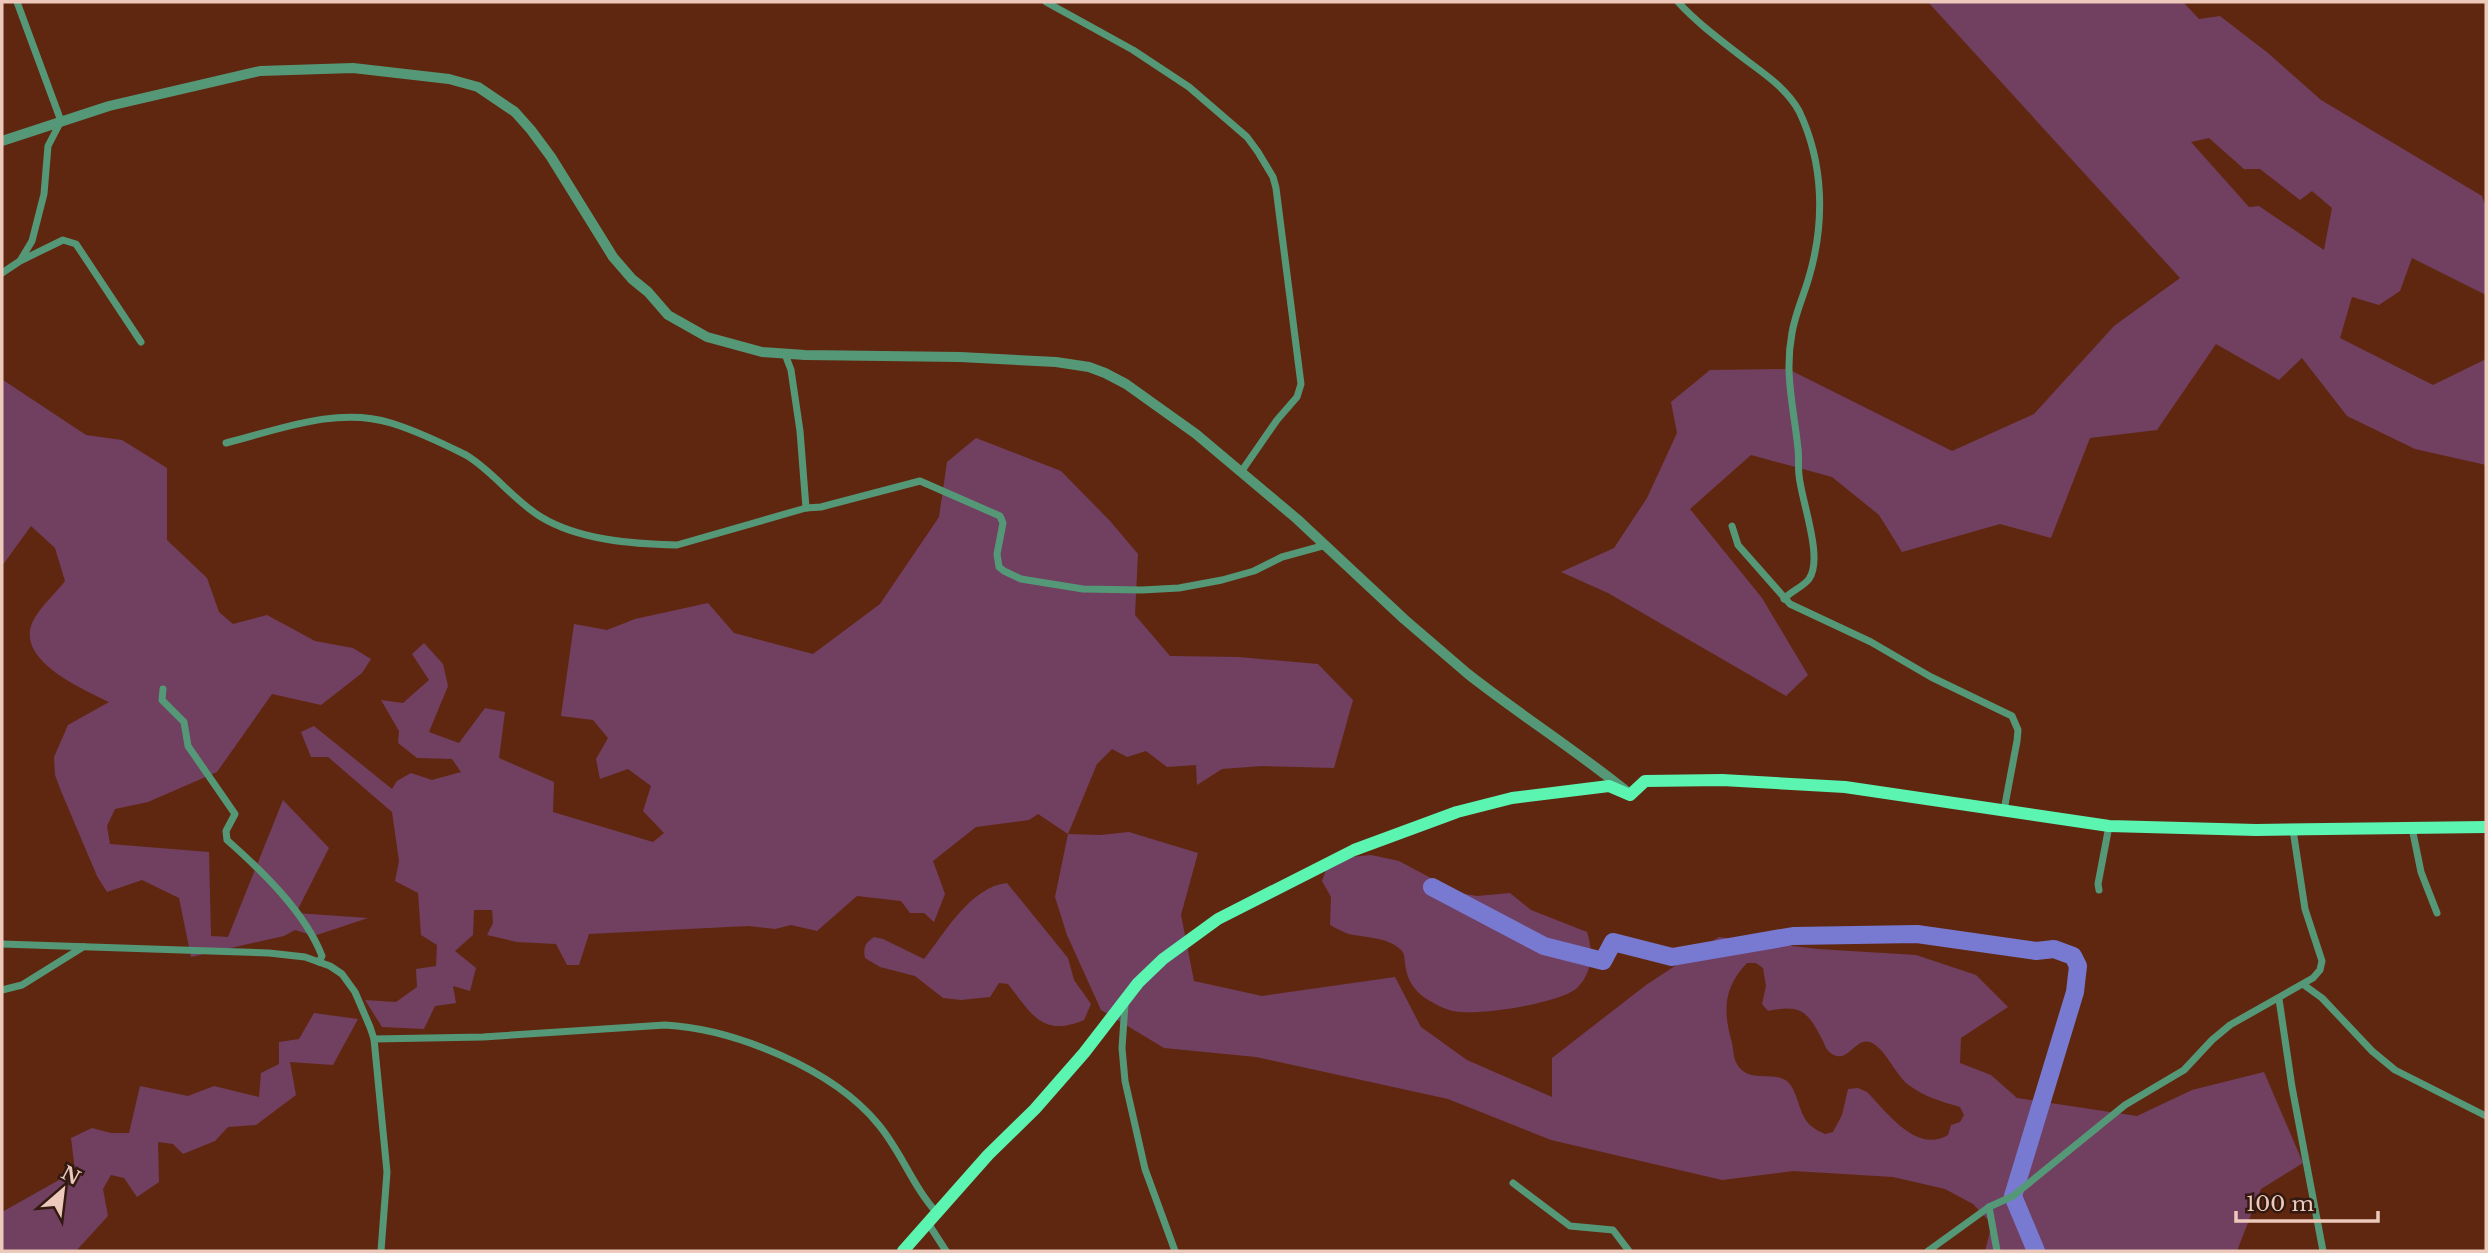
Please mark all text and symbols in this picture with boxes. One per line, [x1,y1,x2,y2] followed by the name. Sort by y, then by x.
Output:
[28,1155,98,1225] north arrow
[57,1161,84,1190] text: N
[2236,1180,2378,1224] scale bar
[2246,1191,2314,1217] text: 100 m

